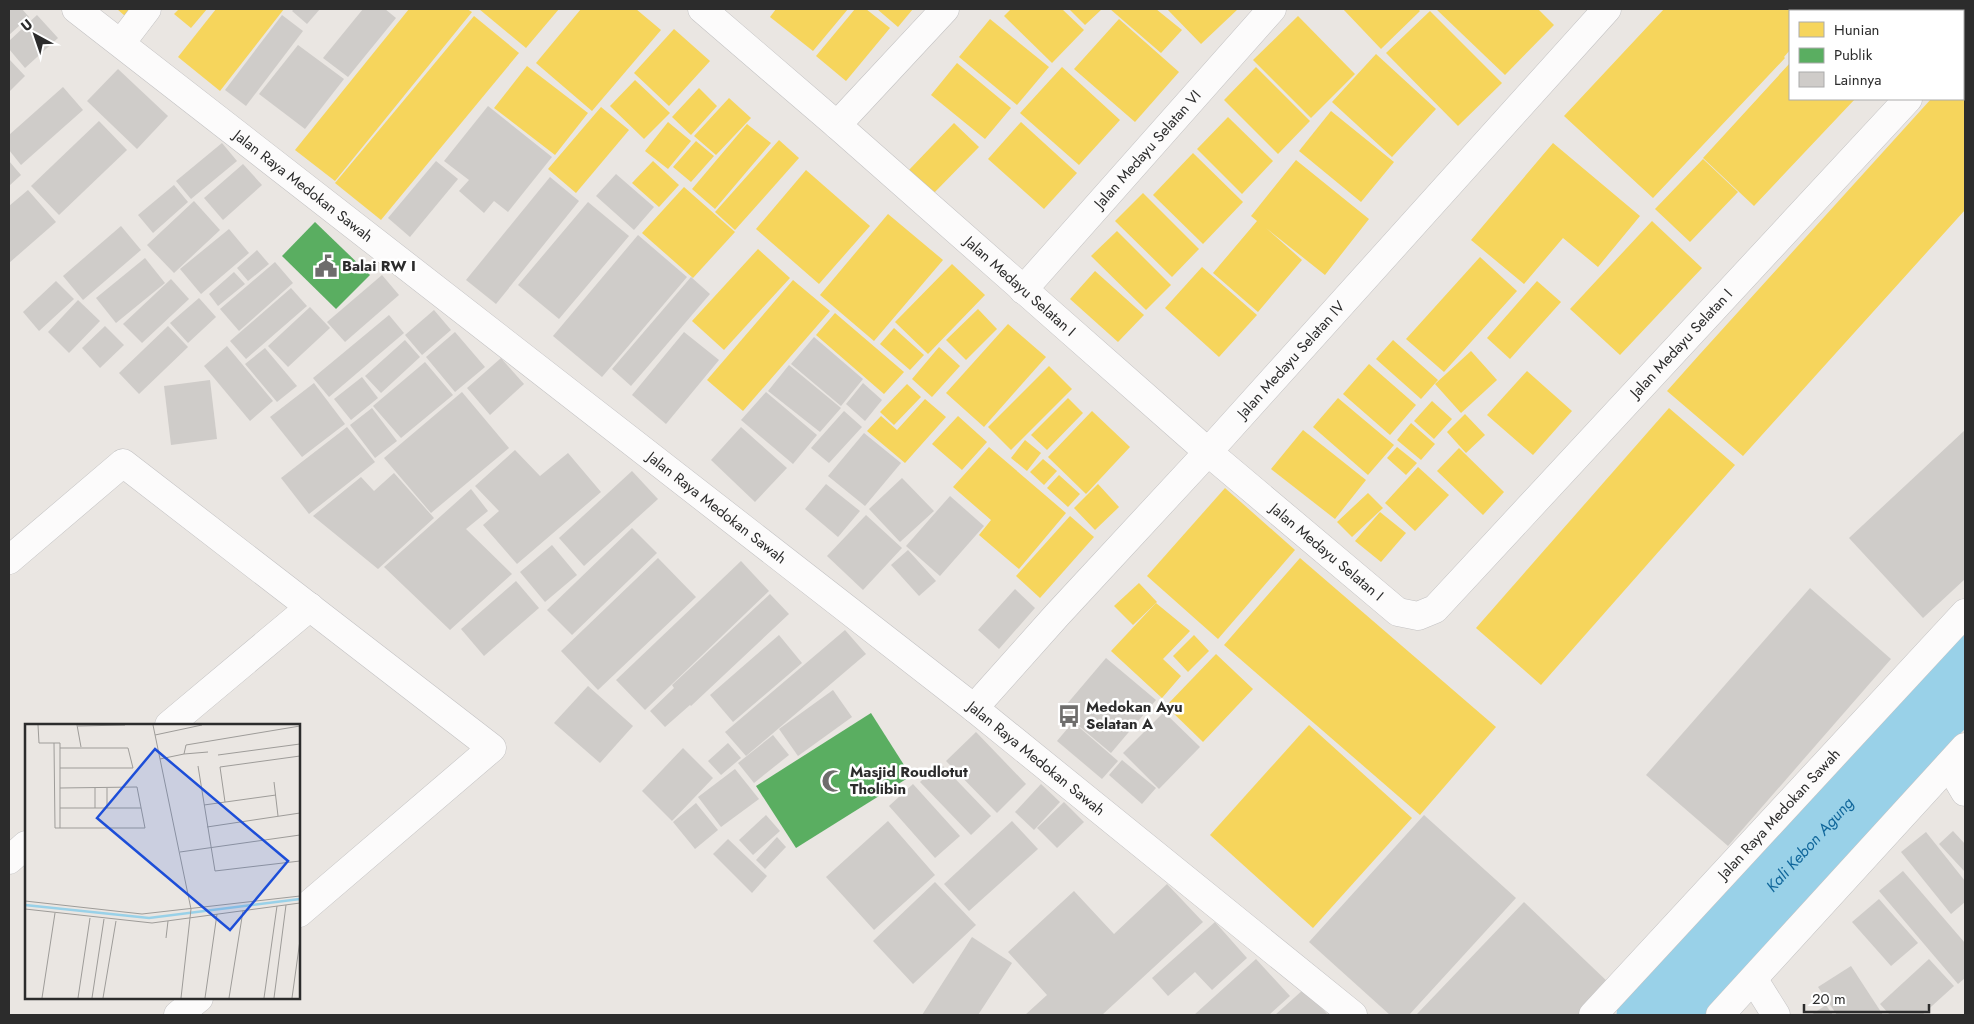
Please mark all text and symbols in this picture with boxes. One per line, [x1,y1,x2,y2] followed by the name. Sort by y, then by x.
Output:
[10,10,60,60] north arrow
[1789,10,1964,100] legend
[16,14,37,36] text: U
[1834,19,1879,41] text: Hunian
[1834,44,1873,66] text: Publik
[1834,69,1881,91] text: Lainnya
[1088,85,1206,215] street label: Jalan Medayu Selatan VI
[227,123,378,247] street label: Jalan Raya Medokan Sawah
[958,230,1081,342] street label: Jalan Medayu Selatan I
[313,253,339,279] public building icon: Balai RW I
[342,255,416,277] place label: Balai RW I
[1624,284,1738,404] street label: Jalan Medayu Selatan I
[1231,296,1350,425] street label: Jalan Medayu Selatan IV
[641,445,791,569] street label: Jalan Raya Medokan Sawah
[1264,497,1388,606] street label: Jalan Medayu Selatan I
[961,695,1110,821] street label: Jalan Raya Medokan Sawah
[1086,696,1183,735] place label: Medokan Ayu Selatan A
[1056,703,1082,729] bus stop icon: Medokan Ayu Selatan A
[25,724,300,999] inset map
[1711,744,1845,886] street label: Jalan Raya Medokan Sawah
[850,761,968,800] place label: Masjid Roudlotut Tholibin
[820,768,846,794] mosque icon: Masjid Roudlotut Tholibin
[1760,791,1859,897] water label: Kali Kebon Agung
[1804,982,1929,1014] scale bar
[1812,988,1846,1010] text: 20 m

